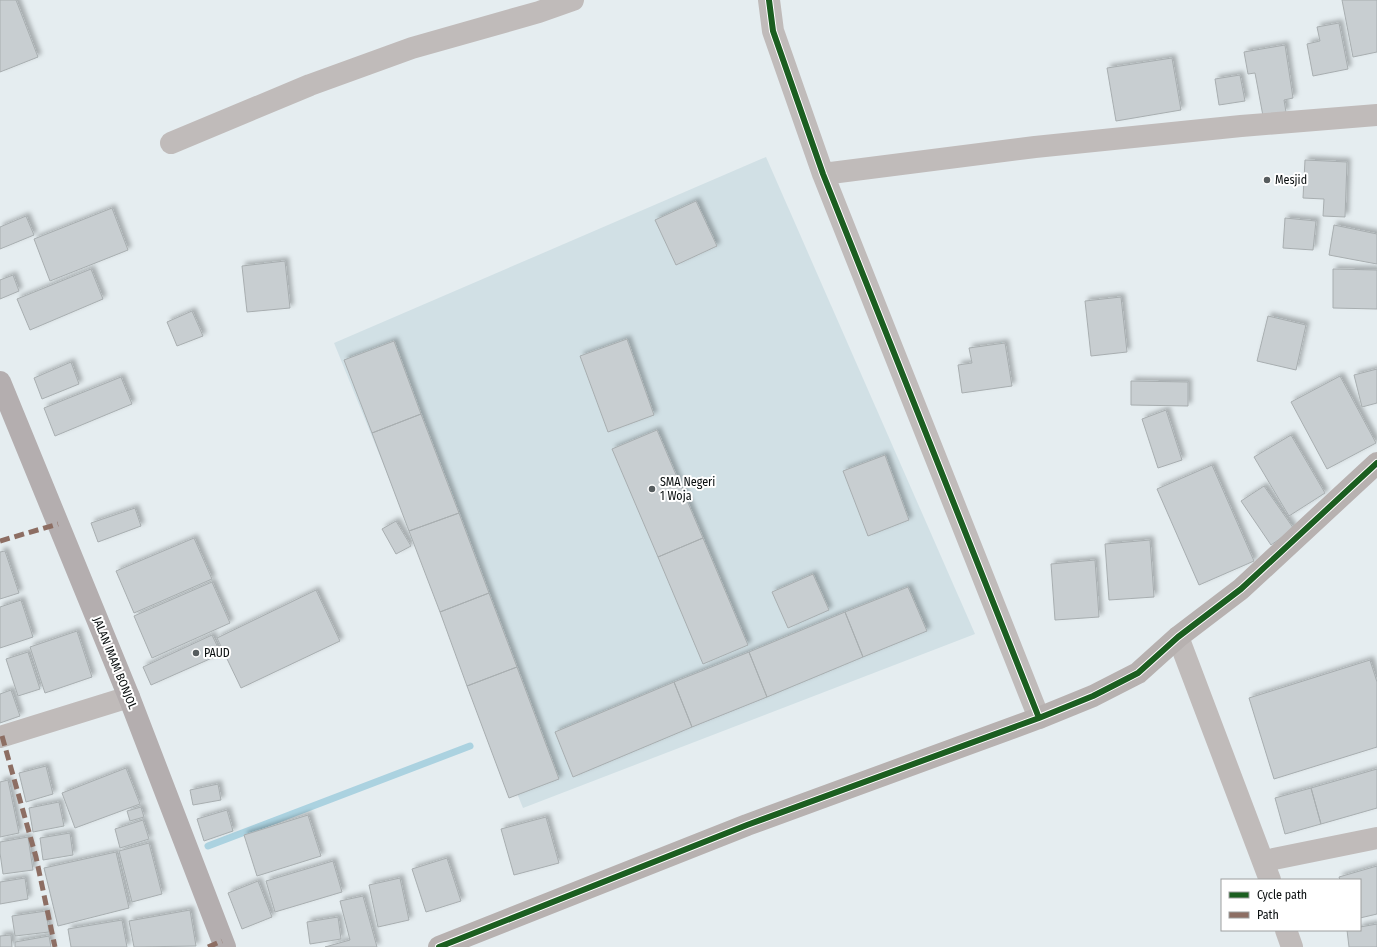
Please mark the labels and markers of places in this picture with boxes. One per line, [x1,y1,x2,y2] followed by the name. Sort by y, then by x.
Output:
[1275,173,1307,187] place label: Mesjid
[1262,175,1272,185] marker: Mesjid
[660,475,715,503] place label: SMA Negeri 1 Woja
[647,484,657,494] marker: SMA Negeri 1 Woja
[204,646,230,660] place label: PAUD
[191,648,201,658] marker: PAUD

